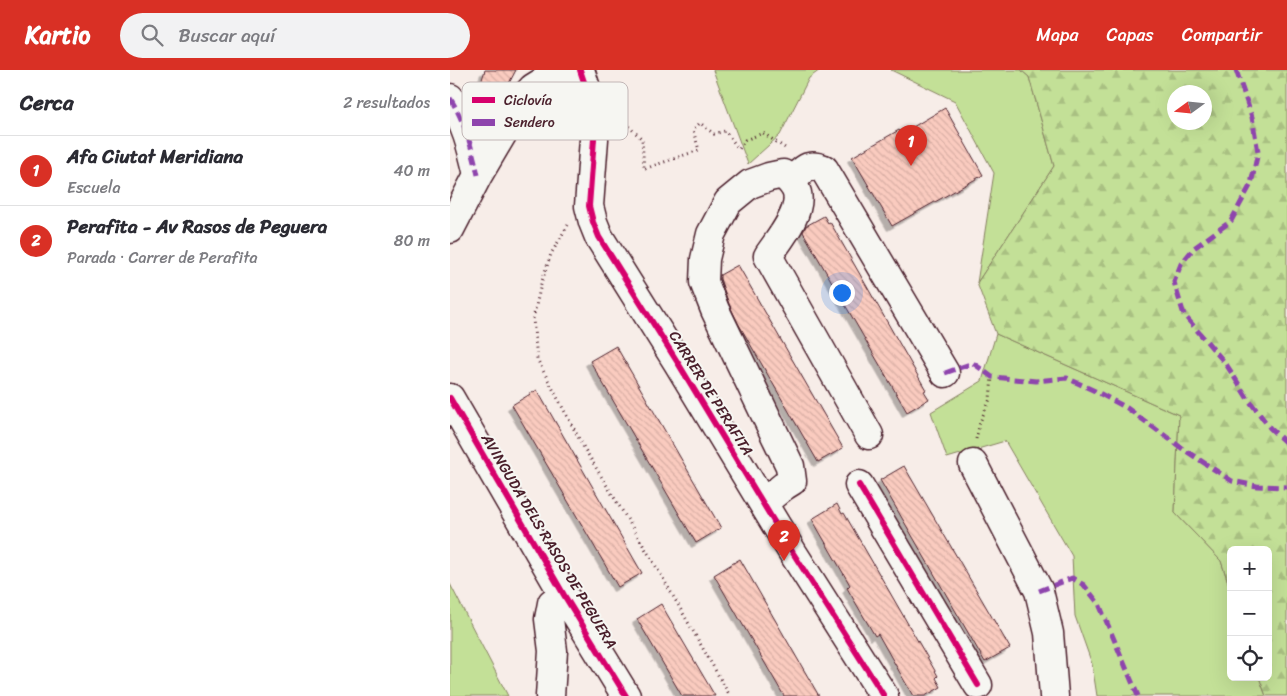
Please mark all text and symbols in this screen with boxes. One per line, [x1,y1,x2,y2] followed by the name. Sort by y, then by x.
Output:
[120,13,470,58] search box
[25,14,90,56] text: Kartio
[178,19,275,52] text: Buscar aquí
[1036,19,1079,51] text: Mapa
[1107,19,1154,51] text: Capas
[1182,19,1262,51] text: Compartir
[138,21,166,49] icon: search
[462,82,628,140] legend
[20,84,74,122] text: Cerca
[1167,85,1212,130] north arrow
[343,88,430,117] text: 2 resultados
[504,88,552,113] text: Ciclovía
[504,110,555,135] text: Sendero
[895,125,927,166] pin: 1
[67,140,243,173] text: Afa Ciutat Meridiana
[33,156,39,185] text: 1
[393,156,430,185] text: 40 m
[67,173,121,202] text: Escuela
[67,210,327,243] text: Perafita - Av Rasos de Peguera
[31,226,41,255] text: 2
[394,226,430,255] text: 80 m
[67,243,258,272] text: Parada · Carrer de Perafita
[829,280,855,306] your location
[662,325,760,461] street label: CARRER DE PERAFITA
[474,427,624,654] street label: AVINGUDA DELS RASOS DE PEGUERA
[768,520,800,561] pin: 2
[1227,546,1272,681] map controls
[1227,546,1272,591] button: +
[1227,591,1272,636] button: −
[1227,636,1272,681] button: locate

